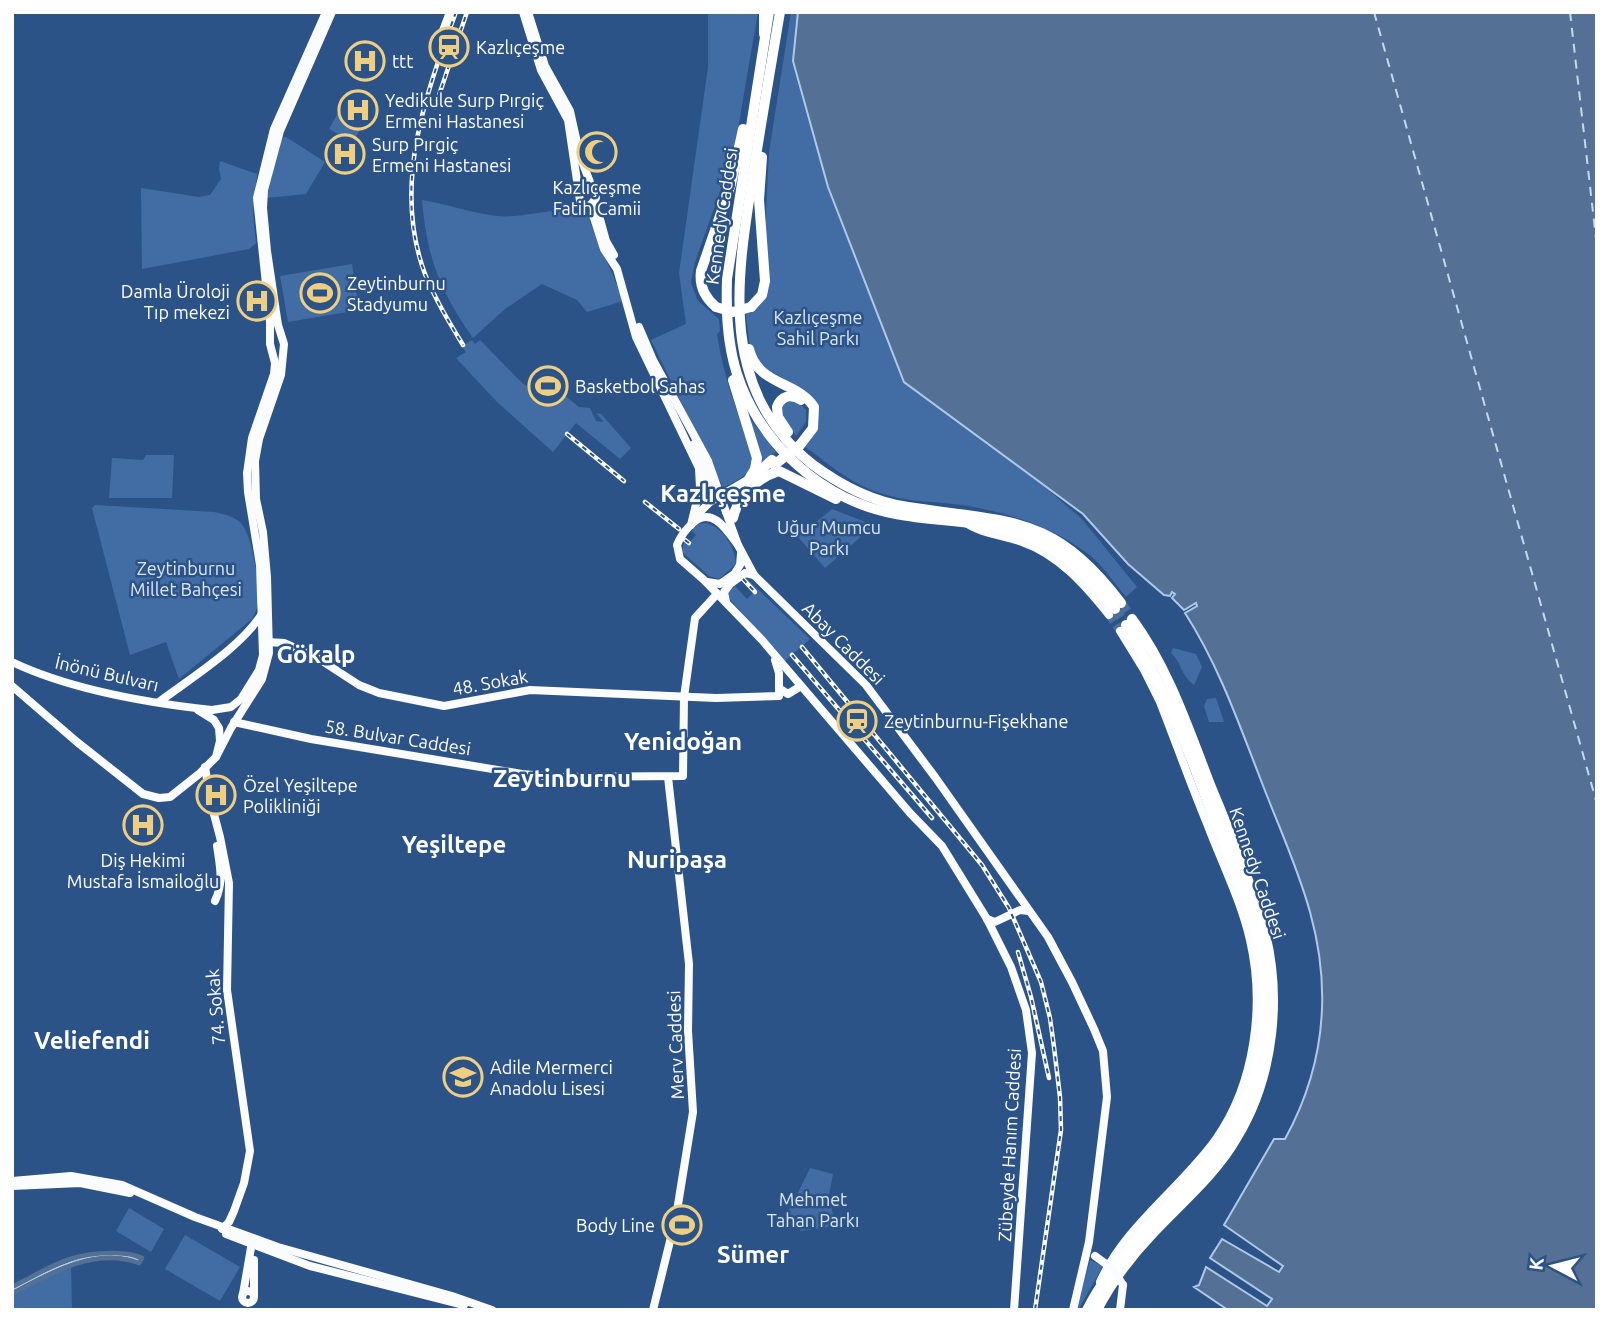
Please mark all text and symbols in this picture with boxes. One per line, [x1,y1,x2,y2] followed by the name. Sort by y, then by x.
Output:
[428,26,470,68] station icon: Kazlıçeşme
[476,37,565,57] place label: Kazlıçeşme
[344,40,386,82] hospital icon: ttt
[392,51,413,71] place label: ttt
[337,89,379,131] hospital icon: Yedikule Surp Pırgiç Ermeni Hastanesi
[385,90,544,131] place label: Yedikule Surp Pırgiç Ermeni Hastanesi
[576,131,618,173] mosque icon: Kazlıçeşme Fatih Camii
[324,133,366,175] hospital icon: Surp Pırgiç Ermeni Hastanesi
[372,134,511,175] place label: Surp Pırgiç Ermeni Hastanesi
[701,146,741,286] street label: Kennedy Caddesi
[552,177,642,218] place label: Kazlıçeşme Fatih Camii
[299,272,341,314] sports icon: Zeytinburnu Stadyumu
[347,273,446,314] place label: Zeytinburnu Stadyumu
[236,280,278,322] hospital icon: Damla Üroloji Tıp mekezi
[121,281,230,322] place label: Damla Üroloji Tıp mekezi
[773,307,863,348] park label: Kazlıçeşme Sahil Parkı
[527,365,569,407] sports icon: Basketbol Sahas
[575,376,705,396] place label: Basketbol Sahas
[660,480,786,507] district label: Kazlıçeşme
[777,517,881,558] park label: Uğur Mumcu Parkı
[130,558,242,599] park label: Zeytinburnu Millet Bahçesi
[799,598,889,688] street label: Abay Caddesi
[276,641,356,668] district label: Gökalp
[53,651,161,695] street label: İnönü Bulvarı
[451,666,529,698] street label: 48. Sokak
[836,700,878,742] station icon: Zeytinburnu-Fişekhane
[884,711,1068,731] place label: Zeytinburnu-Fişekhane
[323,716,473,758] street label: 58. Bulvar Caddesi
[624,728,742,755] district label: Yenidoğan
[493,765,631,792] district label: Zeytinburnu
[195,774,237,816] hospital icon: Özel Yeşiltepe Polikliniği
[243,775,358,816] place label: Özel Yeşiltepe Polikliniği
[122,804,164,846] hospital icon: Diş Hekimi Mustafa İsmailoğlu
[1226,805,1290,941] street label: Kennedy Caddesi
[402,831,506,858] district label: Yeşiltepe
[627,846,727,873] district label: Nuripaşa
[67,850,219,891] place label: Diş Hekimi Mustafa İsmailoğlu
[202,968,228,1046] street label: 74. Sokak
[663,990,687,1100] street label: Merv Caddesi
[34,1027,150,1054] district label: Veliefendi
[994,1048,1024,1242] street label: Zübeyde Hanım Caddesi
[442,1056,484,1098] school or university icon: Adile Mermerci Anadolu Lisesi
[490,1057,613,1098] place label: Adile Mermerci Anadolu Lisesi
[767,1189,859,1230] park label: Mehmet Tahan Parkı
[661,1204,703,1246] sports icon: Body Line
[576,1215,655,1235] place label: Body Line
[1518,1231,1588,1301] north arrow
[717,1241,789,1268] district label: Sümer
[1524,1256,1548,1272] text: K

